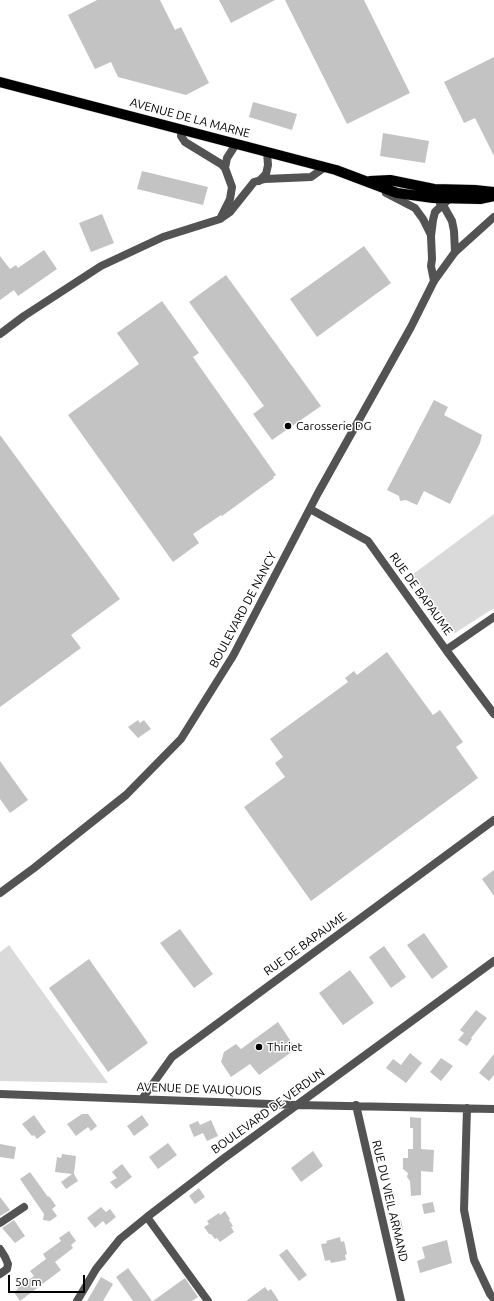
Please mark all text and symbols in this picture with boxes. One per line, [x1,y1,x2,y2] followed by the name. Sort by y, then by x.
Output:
[128,95,252,141] street label: AVENUE DE LA MARNE
[296,419,371,433] place label: Carosserie DG
[283,421,293,431] marker: Carosserie DG
[206,550,280,670] street label: BOULEVARD DE NANCY
[386,550,456,638] street label: RUE DE BAPAUME
[261,909,349,979] street label: RUE DE BAPAUME
[267,1040,302,1054] place label: Thiriet
[254,1042,264,1052] marker: Thiriet
[209,1065,327,1157] street label: BOULEVARD DE VERDUN
[136,1080,262,1098] street label: AVENUE DE VAUQUOIS
[369,1139,411,1263] street label: RUE DU VIEIL ARMAND
[10,1267,87,1293] scale bar
[15,1275,42,1288] text: 50 m

